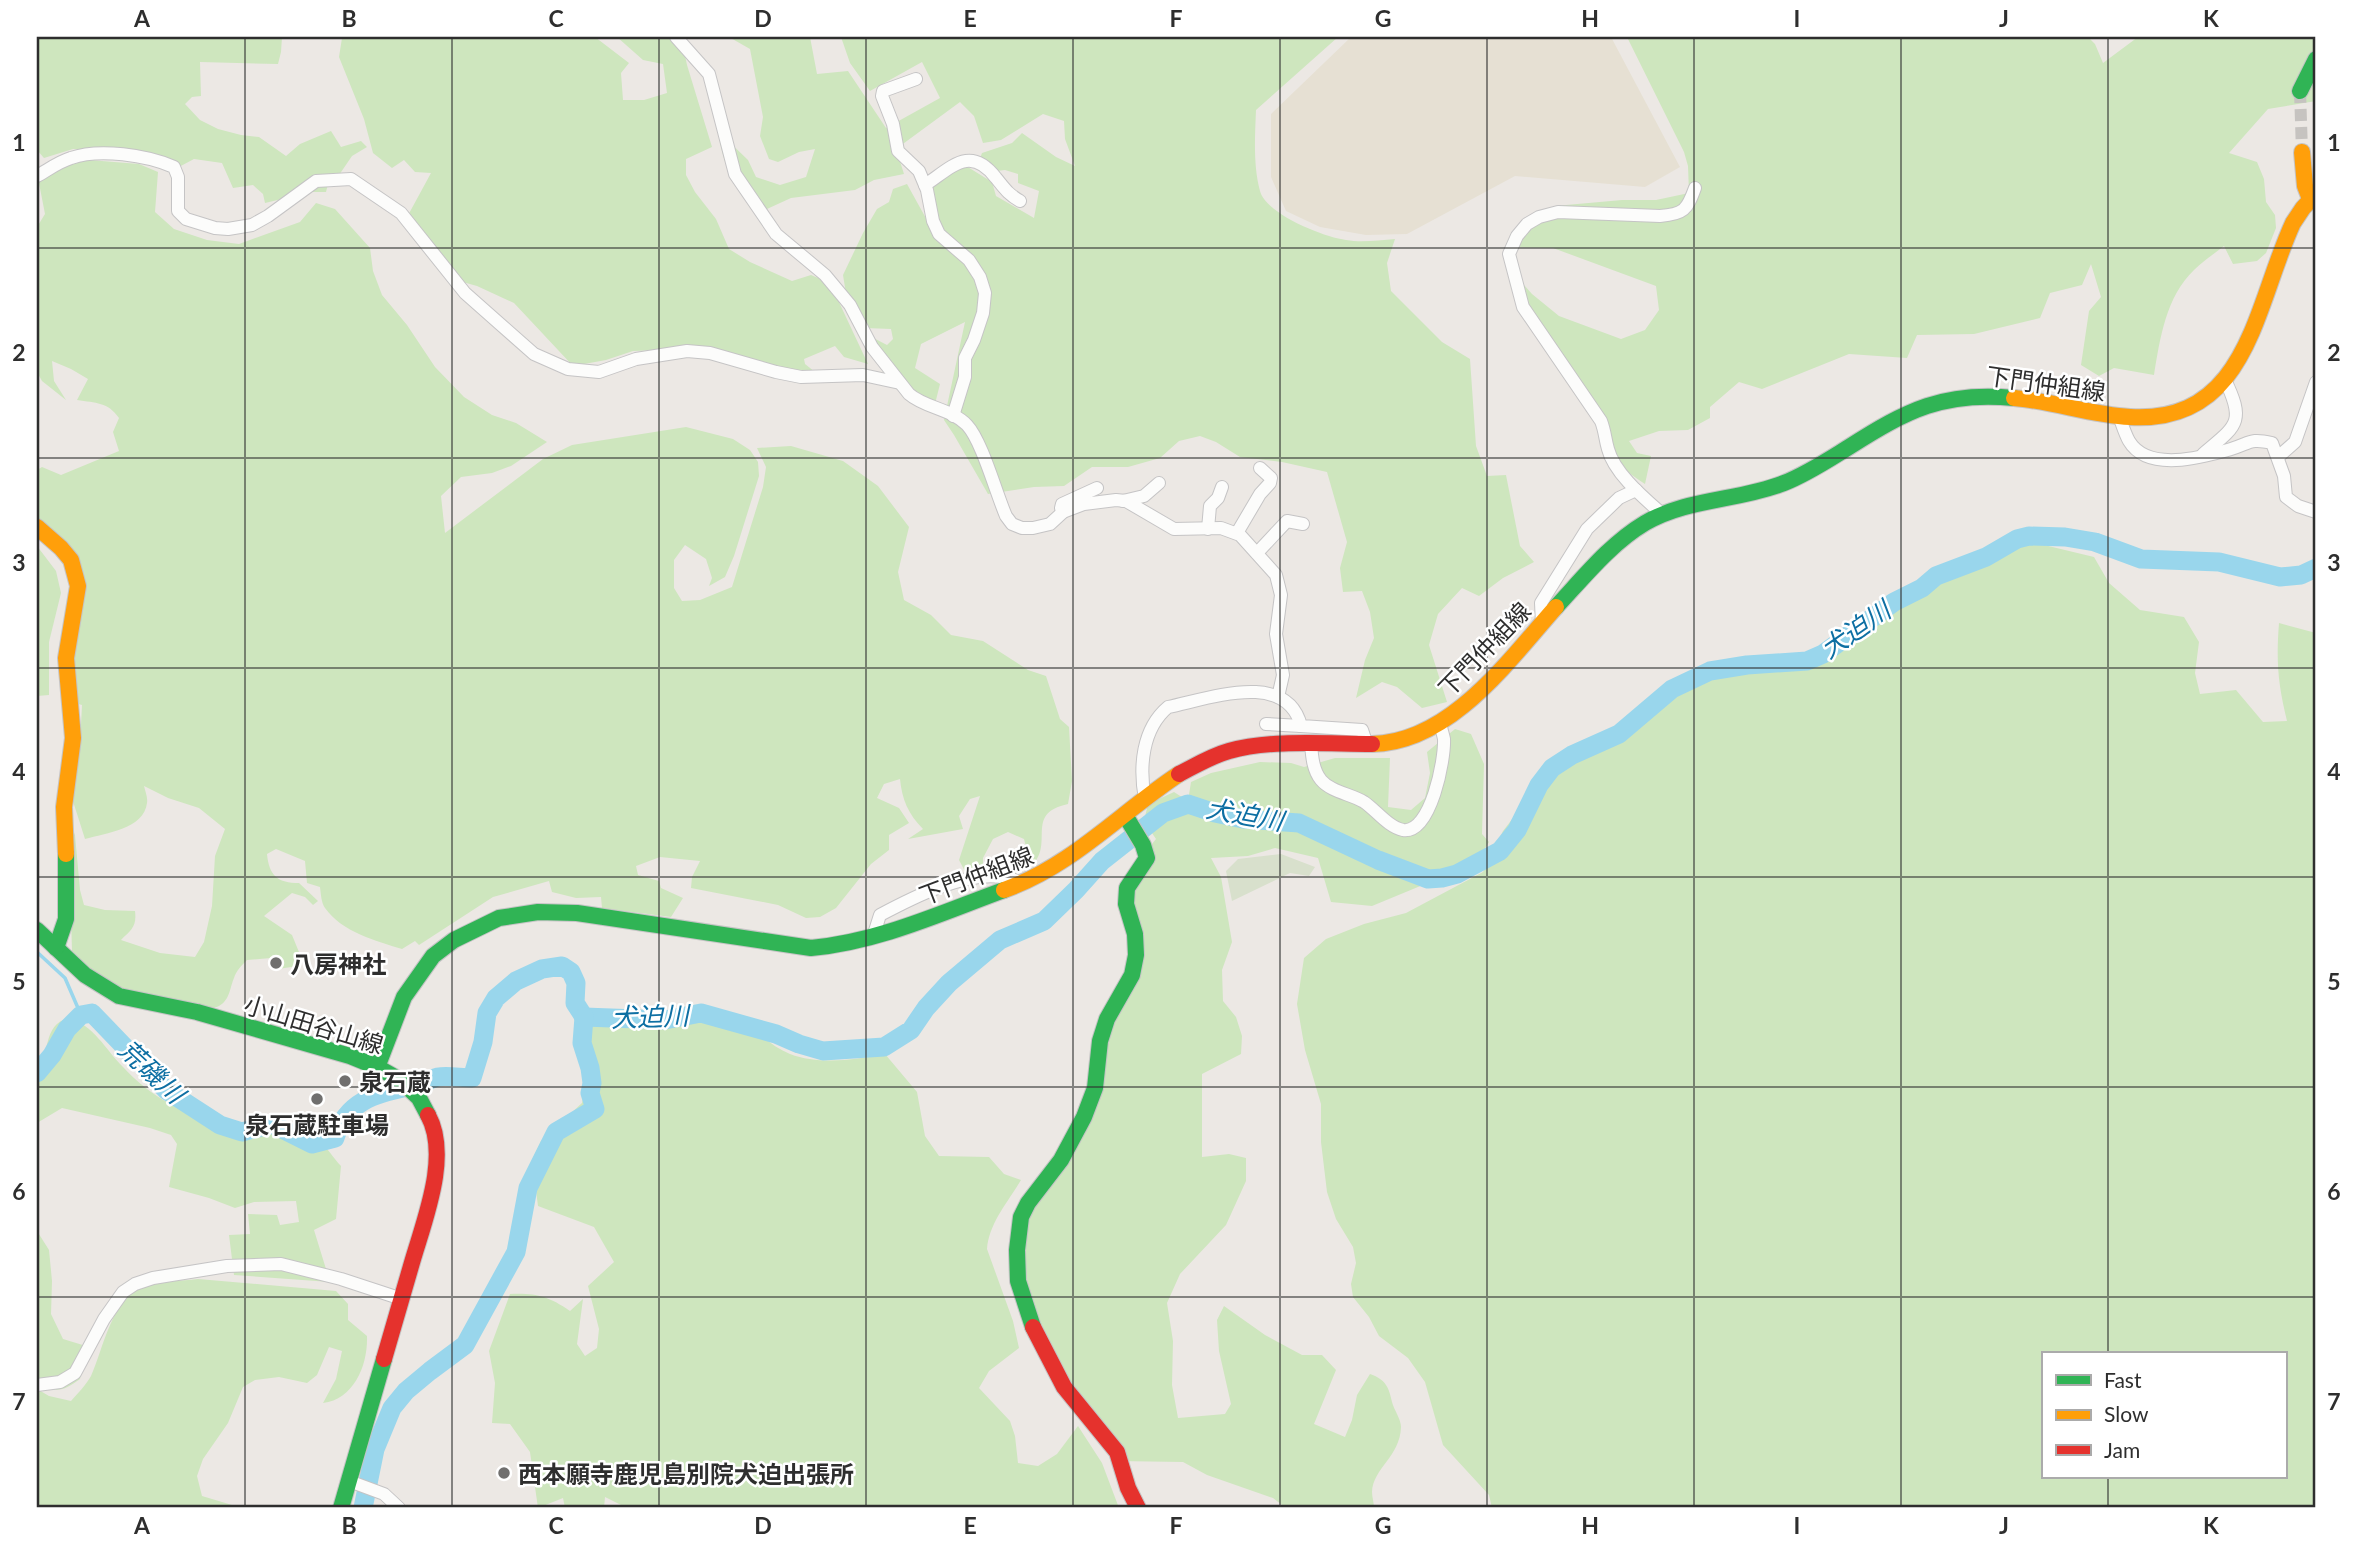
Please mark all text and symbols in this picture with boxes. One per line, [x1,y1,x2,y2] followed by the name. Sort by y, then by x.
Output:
[133,4,151,32] text: A
[341,4,357,32] text: B
[548,4,564,32] text: C
[754,4,772,32] text: D
[963,4,977,32] text: E
[1169,4,1183,32] text: F
[1375,4,1391,32] text: G
[1581,4,1599,32] text: H
[1794,4,1800,32] text: I
[1999,4,2009,32] text: J
[2203,4,2219,32] text: K
[12,128,26,156] text: 1
[2327,128,2341,156] text: 1
[12,338,26,366] text: 2
[2327,338,2341,366] text: 2
[1985,360,2107,406] street label: 下門仲組線
[12,548,26,576] text: 3
[2327,548,2341,576] text: 3
[1814,592,1899,664] water label: 犬迫川
[1432,596,1536,702] street label: 下門仲組線
[12,757,26,785] text: 4
[2327,757,2341,785] text: 4
[1204,791,1289,837] water label: 犬迫川
[915,840,1037,910] street label: 下門仲組線
[290,949,386,978] place label: 八房神社
[268,955,284,971] marker: 八房神社
[12,967,26,995] text: 5
[2327,967,2341,995] text: 5
[241,989,387,1059] street label: 小山田谷山線
[610,999,693,1033] water label: 犬迫川
[113,1033,194,1111] water label: 荒磯川
[359,1067,431,1096] place label: 泉石蔵
[337,1073,353,1089] marker: 泉石蔵
[309,1091,325,1107] marker: 泉石蔵駐車場
[245,1110,389,1139] place label: 泉石蔵駐車場
[12,1177,26,1205] text: 6
[2327,1177,2341,1205] text: 6
[2042,1352,2286,1478] legend
[2104,1367,2142,1392] text: Fast
[12,1387,26,1415] text: 7
[2327,1387,2341,1415] text: 7
[2104,1401,2149,1426] text: Slow
[2104,1437,2140,1462] text: Jam
[518,1459,854,1488] place label: 西本願寺鹿児島別院犬迫出張所
[496,1465,512,1481] marker: 西本願寺鹿児島別院犬迫出張所
[133,1511,151,1539] text: A
[341,1511,357,1539] text: B
[548,1511,564,1539] text: C
[754,1511,772,1539] text: D
[963,1511,977,1539] text: E
[1169,1511,1183,1539] text: F
[1375,1511,1391,1539] text: G
[1581,1511,1599,1539] text: H
[1794,1511,1800,1539] text: I
[1999,1511,2009,1539] text: J
[2203,1511,2219,1539] text: K

